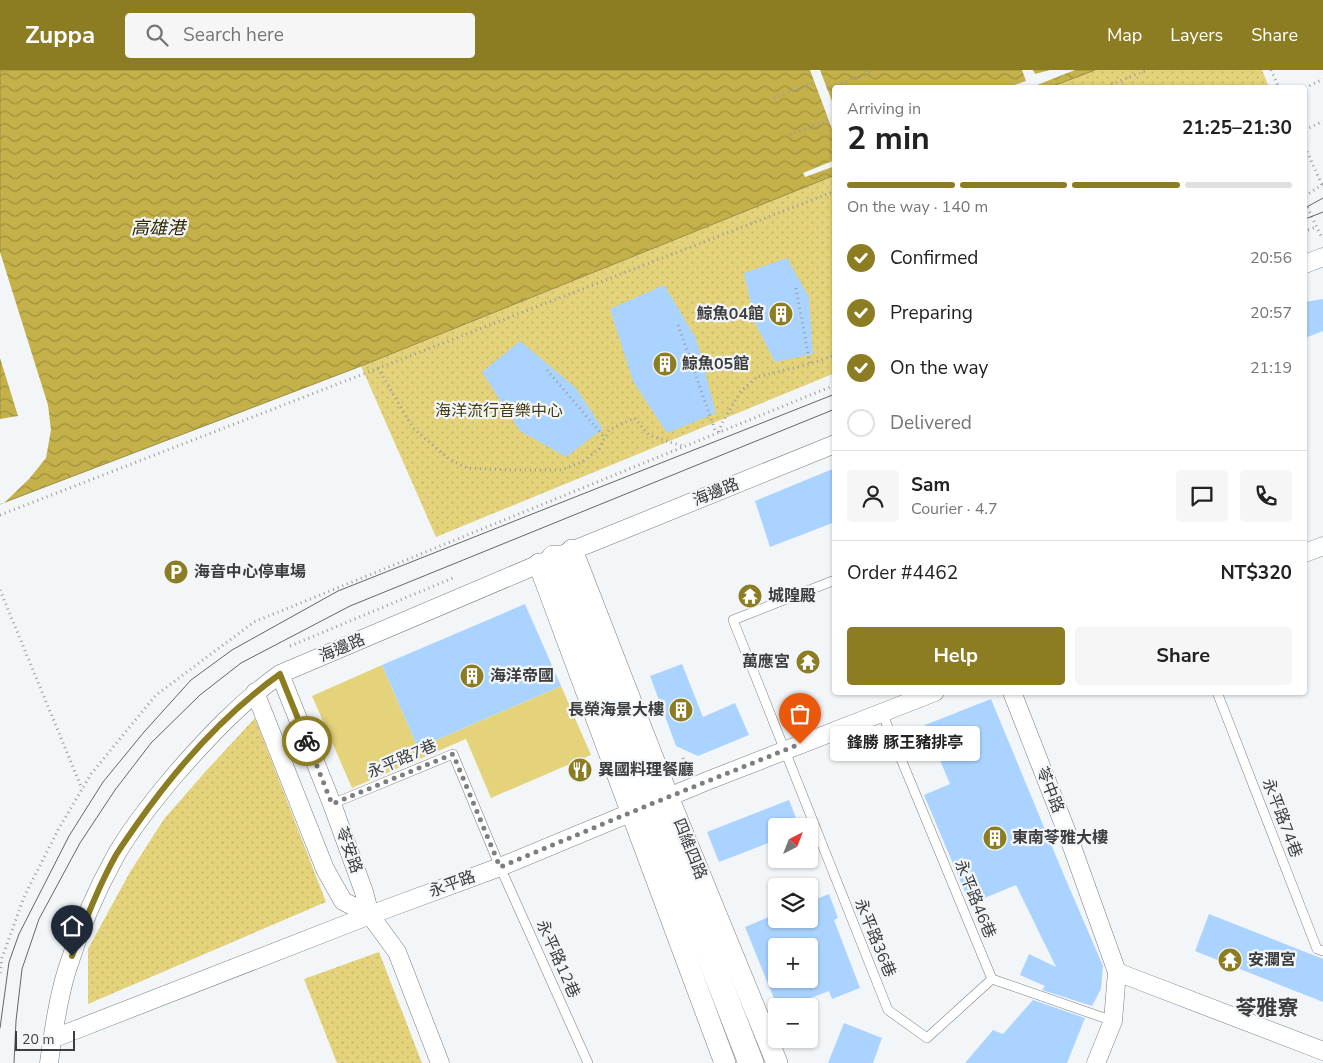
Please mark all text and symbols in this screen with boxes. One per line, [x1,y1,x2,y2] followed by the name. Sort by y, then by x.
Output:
[125,13,475,58] search box
[25,19,95,51] text: Zuppa
[143,21,171,49] icon: search
[183,22,284,48] text: Search here
[1107,23,1142,47] text: Map
[1170,23,1223,47] text: Layers
[1251,23,1298,47] text: Share
[847,98,921,120] text: Arriving in
[1182,115,1292,141] text: 21:25–21:30
[847,117,930,160] text: 2 min
[847,196,988,218] text: On the way · 140 m
[131,216,188,240] water label: 高雄港
[847,244,875,272] icon: check
[890,245,978,271] text: Confirmed
[1250,247,1292,269] text: 20:56
[847,299,875,327] icon: check
[890,300,973,326] text: Preparing
[768,301,794,327] building icon: 鯨魚04館
[1250,302,1292,324] text: 20:57
[697,303,764,325] place label: 鯨魚04館
[652,351,678,377] building icon: 鯨魚05館
[682,353,749,375] place label: 鯨魚05館
[847,354,875,382] icon: check
[890,355,988,381] text: On the way
[1250,357,1292,379] text: 21:19
[435,400,563,422] park label: 海洋流行音樂中心
[890,410,972,436] text: Delivered
[847,470,899,522] button: person
[1176,470,1228,522] button: chat
[1240,470,1292,522] button: phone
[911,472,950,498] text: Sam
[690,473,742,511] street label: 海邊路
[911,498,997,520] text: Courier · 4.7
[163,559,189,585] parking icon: 海音中心停車場
[847,560,958,586] text: Order #4462
[1220,560,1292,586] text: NT$320
[194,561,306,583] place label: 海音中心停車場
[737,583,763,609] temple icon: 城隍殿
[768,585,816,607] place label: 城隍殿
[847,627,1065,685] button: Help
[1075,627,1292,685] button: Share
[316,628,368,668] street label: 海邊路
[795,649,821,675] temple icon: 萬應宮
[742,651,790,673] place label: 萬應宮
[459,663,485,689] building icon: 海洋帝國
[490,665,554,687] place label: 海洋帝國
[779,693,821,744] pin
[668,697,694,723] building icon: 長榮海景大樓
[568,699,664,721] place label: 長榮海景大樓
[786,700,814,728] icon: bag
[282,716,332,766] courier
[830,726,980,762] callout: 鋒勝 豚王豬排亭
[293,727,321,755] icon: bike
[847,732,963,754] text: 鋒勝 豚王豬排亭
[364,734,440,784] street label: 永平路7巷
[567,757,593,783] restaurant icon: 異國料理餐廳
[598,759,694,781] place label: 異國料理餐廳
[1031,764,1069,816] street label: 苓中路
[1257,775,1307,861] street label: 永平路74巷
[668,815,712,883] street label: 四維四路
[768,818,818,868] north arrow
[768,818,818,1048] map controls
[330,824,368,876] street label: 苓安路
[982,825,1008,851] building icon: 東南苓雅大樓
[1012,827,1108,849] place label: 東南苓雅大樓
[949,856,1001,942] street label: 永平路46巷
[426,865,478,903] street label: 永平路
[768,878,818,928] button: layers
[849,895,901,981] street label: 永平路36巷
[51,905,93,956] pin
[58,912,86,940] icon: home
[531,917,585,1001] street label: 永平路12巷
[768,938,818,988] button: +
[1217,947,1243,973] temple icon: 安瀾宮
[1248,949,1296,971] place label: 安瀾宮
[1236,994,1299,1022] district label: 苓雅寮
[768,998,818,1048] button: −
[15,1028,75,1051] scale bar
[22,1030,54,1049] text: 20 m

